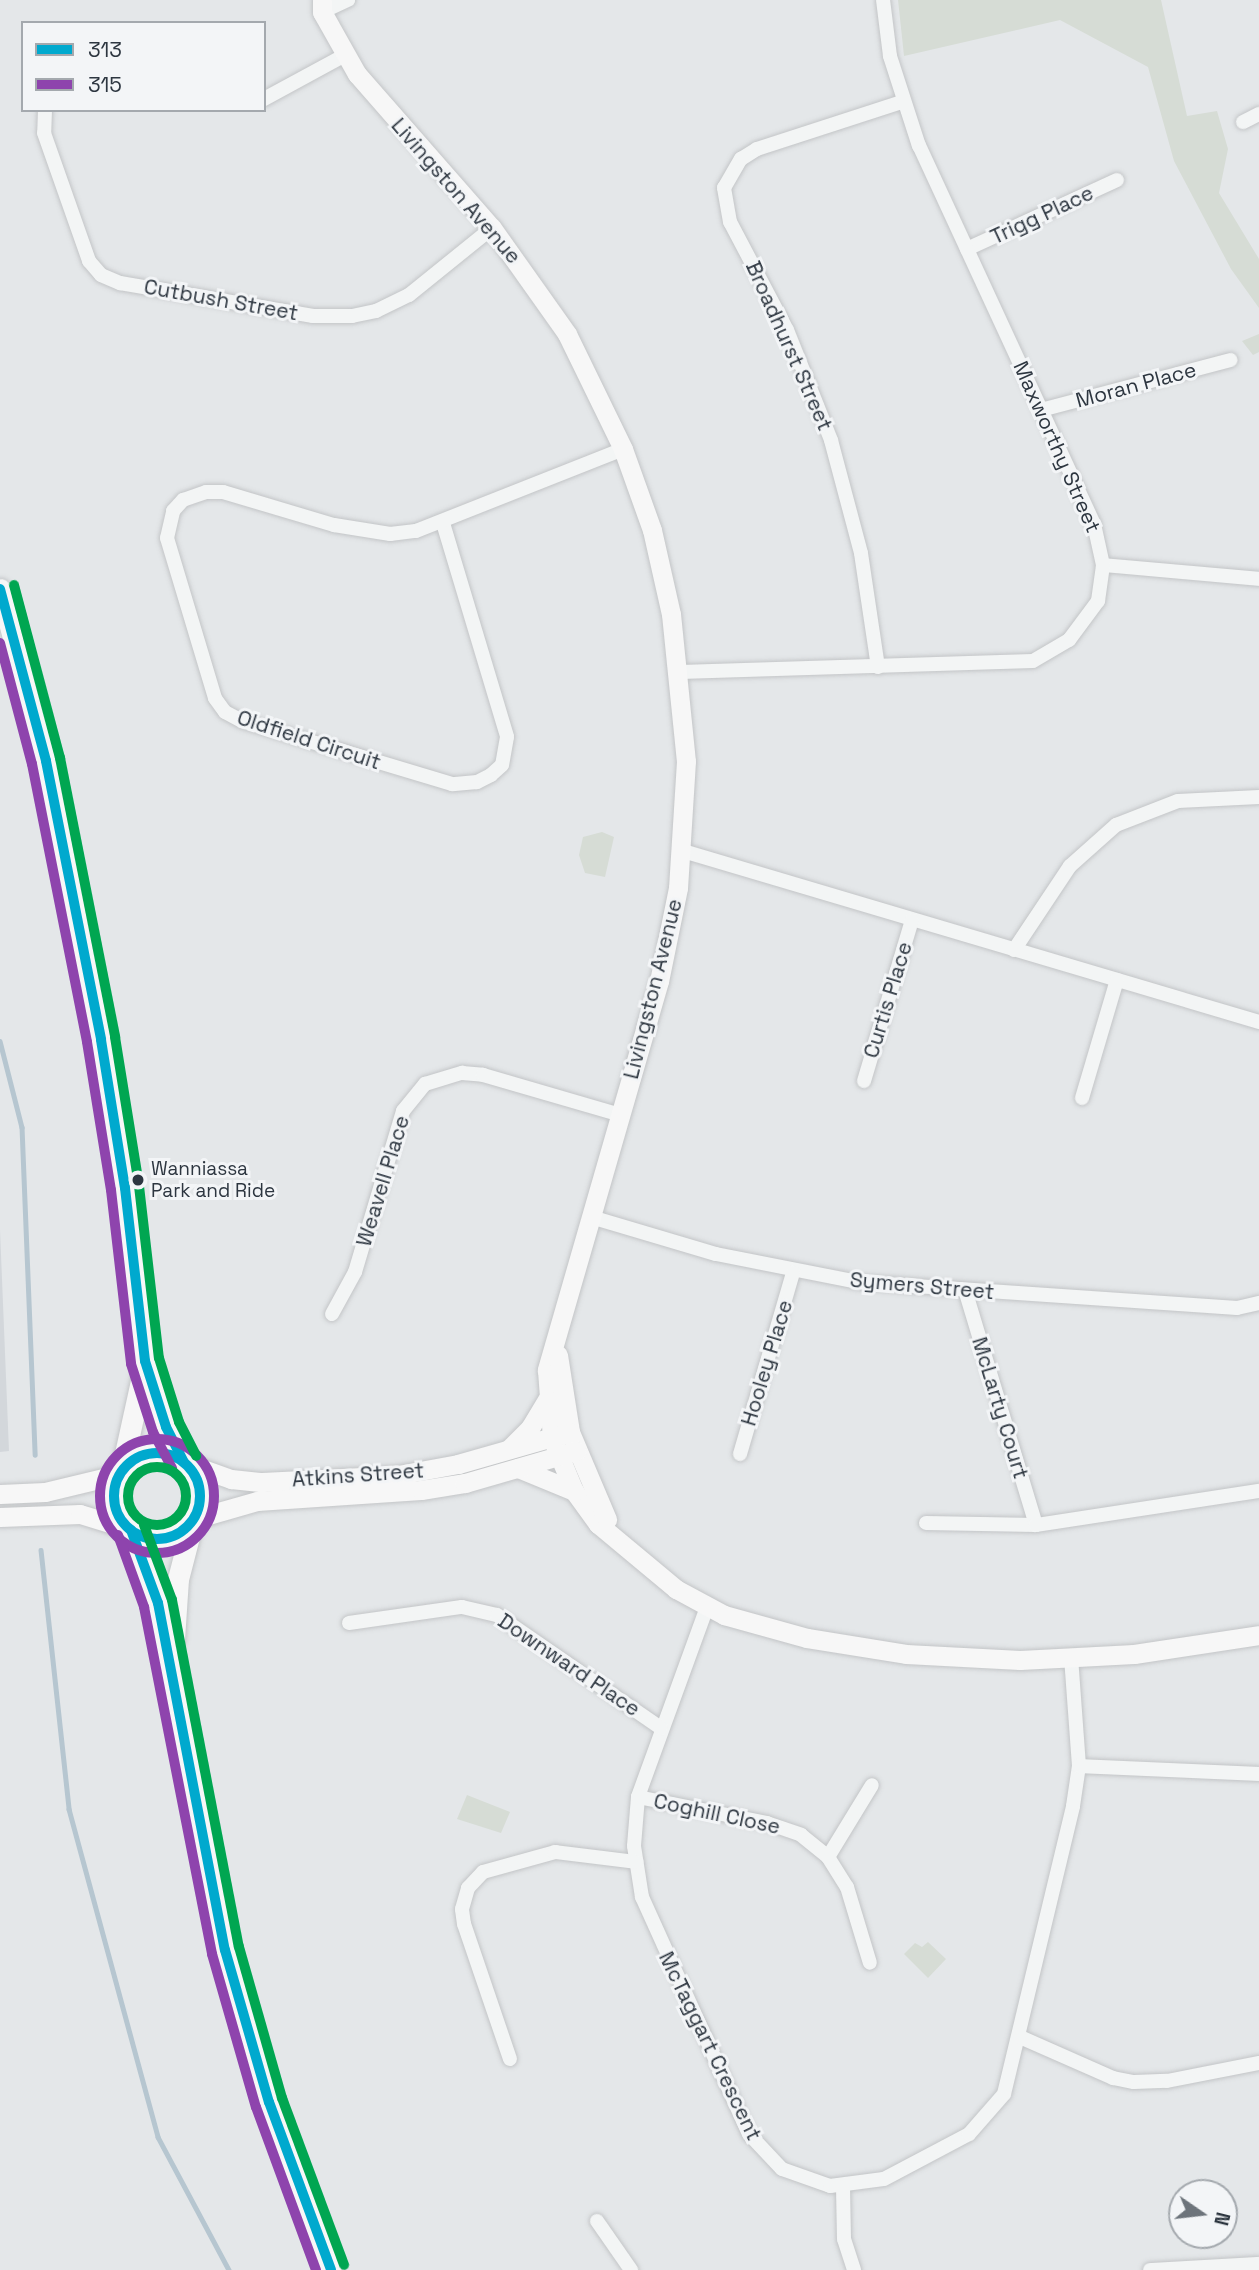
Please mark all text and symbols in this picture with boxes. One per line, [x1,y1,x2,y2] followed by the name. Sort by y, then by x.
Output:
[21,21,266,112] legend
[88,36,122,63] text: 313
[88,71,122,98] text: 315
[386,113,526,269] street label: Livingston Avenue
[986,180,1098,250] street label: Trigg Place
[740,257,838,435] street label: Broadhurst Street
[142,274,300,326] street label: Cutbush Street
[1008,357,1106,537] street label: Maxworthy Street
[1073,357,1199,413] street label: Moran Place
[234,705,384,775] street label: Oldfield Circuit
[618,896,688,1082] street label: Livingston Avenue
[858,939,918,1061] street label: Curtis Place
[351,1112,415,1250] street label: Weavell Place
[151,1158,275,1202] place label: Wanniassa Park and Ride
[131,1173,145,1187] marker: Wanniassa Park and Ride
[849,1267,995,1305] street label: Symers Street
[736,1297,798,1429] street label: Hooley Place
[966,1334,1034,1482] street label: McLarty Court
[291,1458,425,1492] street label: Atkins Street
[493,1608,645,1722] street label: Downward Place
[651,1788,783,1840] street label: Coghill Close
[653,1948,767,2144] street label: McTaggart Crescent
[1168,2179,1238,2249] north arrow
[1208,2210,1236,2228] text: N

